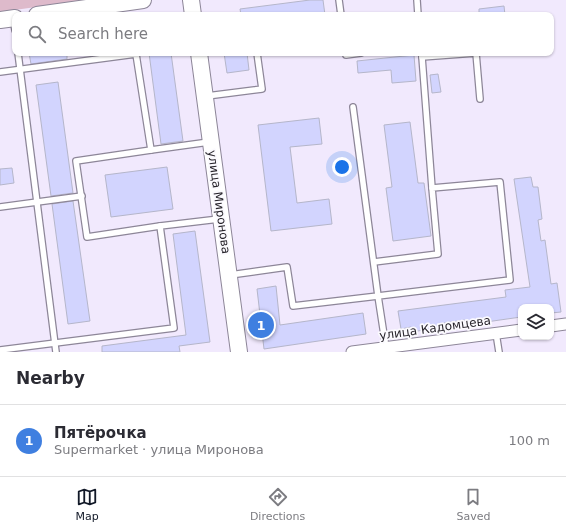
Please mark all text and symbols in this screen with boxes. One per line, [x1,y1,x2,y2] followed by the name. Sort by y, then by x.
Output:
[12,12,554,56] search box
[26,23,48,45] icon: search
[58,25,148,43] text: Search here
[205,149,233,255] street label: улица Миронова
[332,157,352,177] your location
[518,304,554,340] map controls
[518,304,554,340] button: layers
[248,310,274,340] pin: 1
[378,313,492,343] street label: улица Кадомцева
[16,368,85,388] text: Nearby
[54,424,147,442] text: Пятёрочка
[24,433,34,448] text: 1
[508,433,550,448] text: 100 m
[54,442,264,457] text: Supermarket · улица Миронова
[76,486,99,523] tab: Map
[250,486,305,523] tab: Directions
[456,486,490,523] tab: Saved

